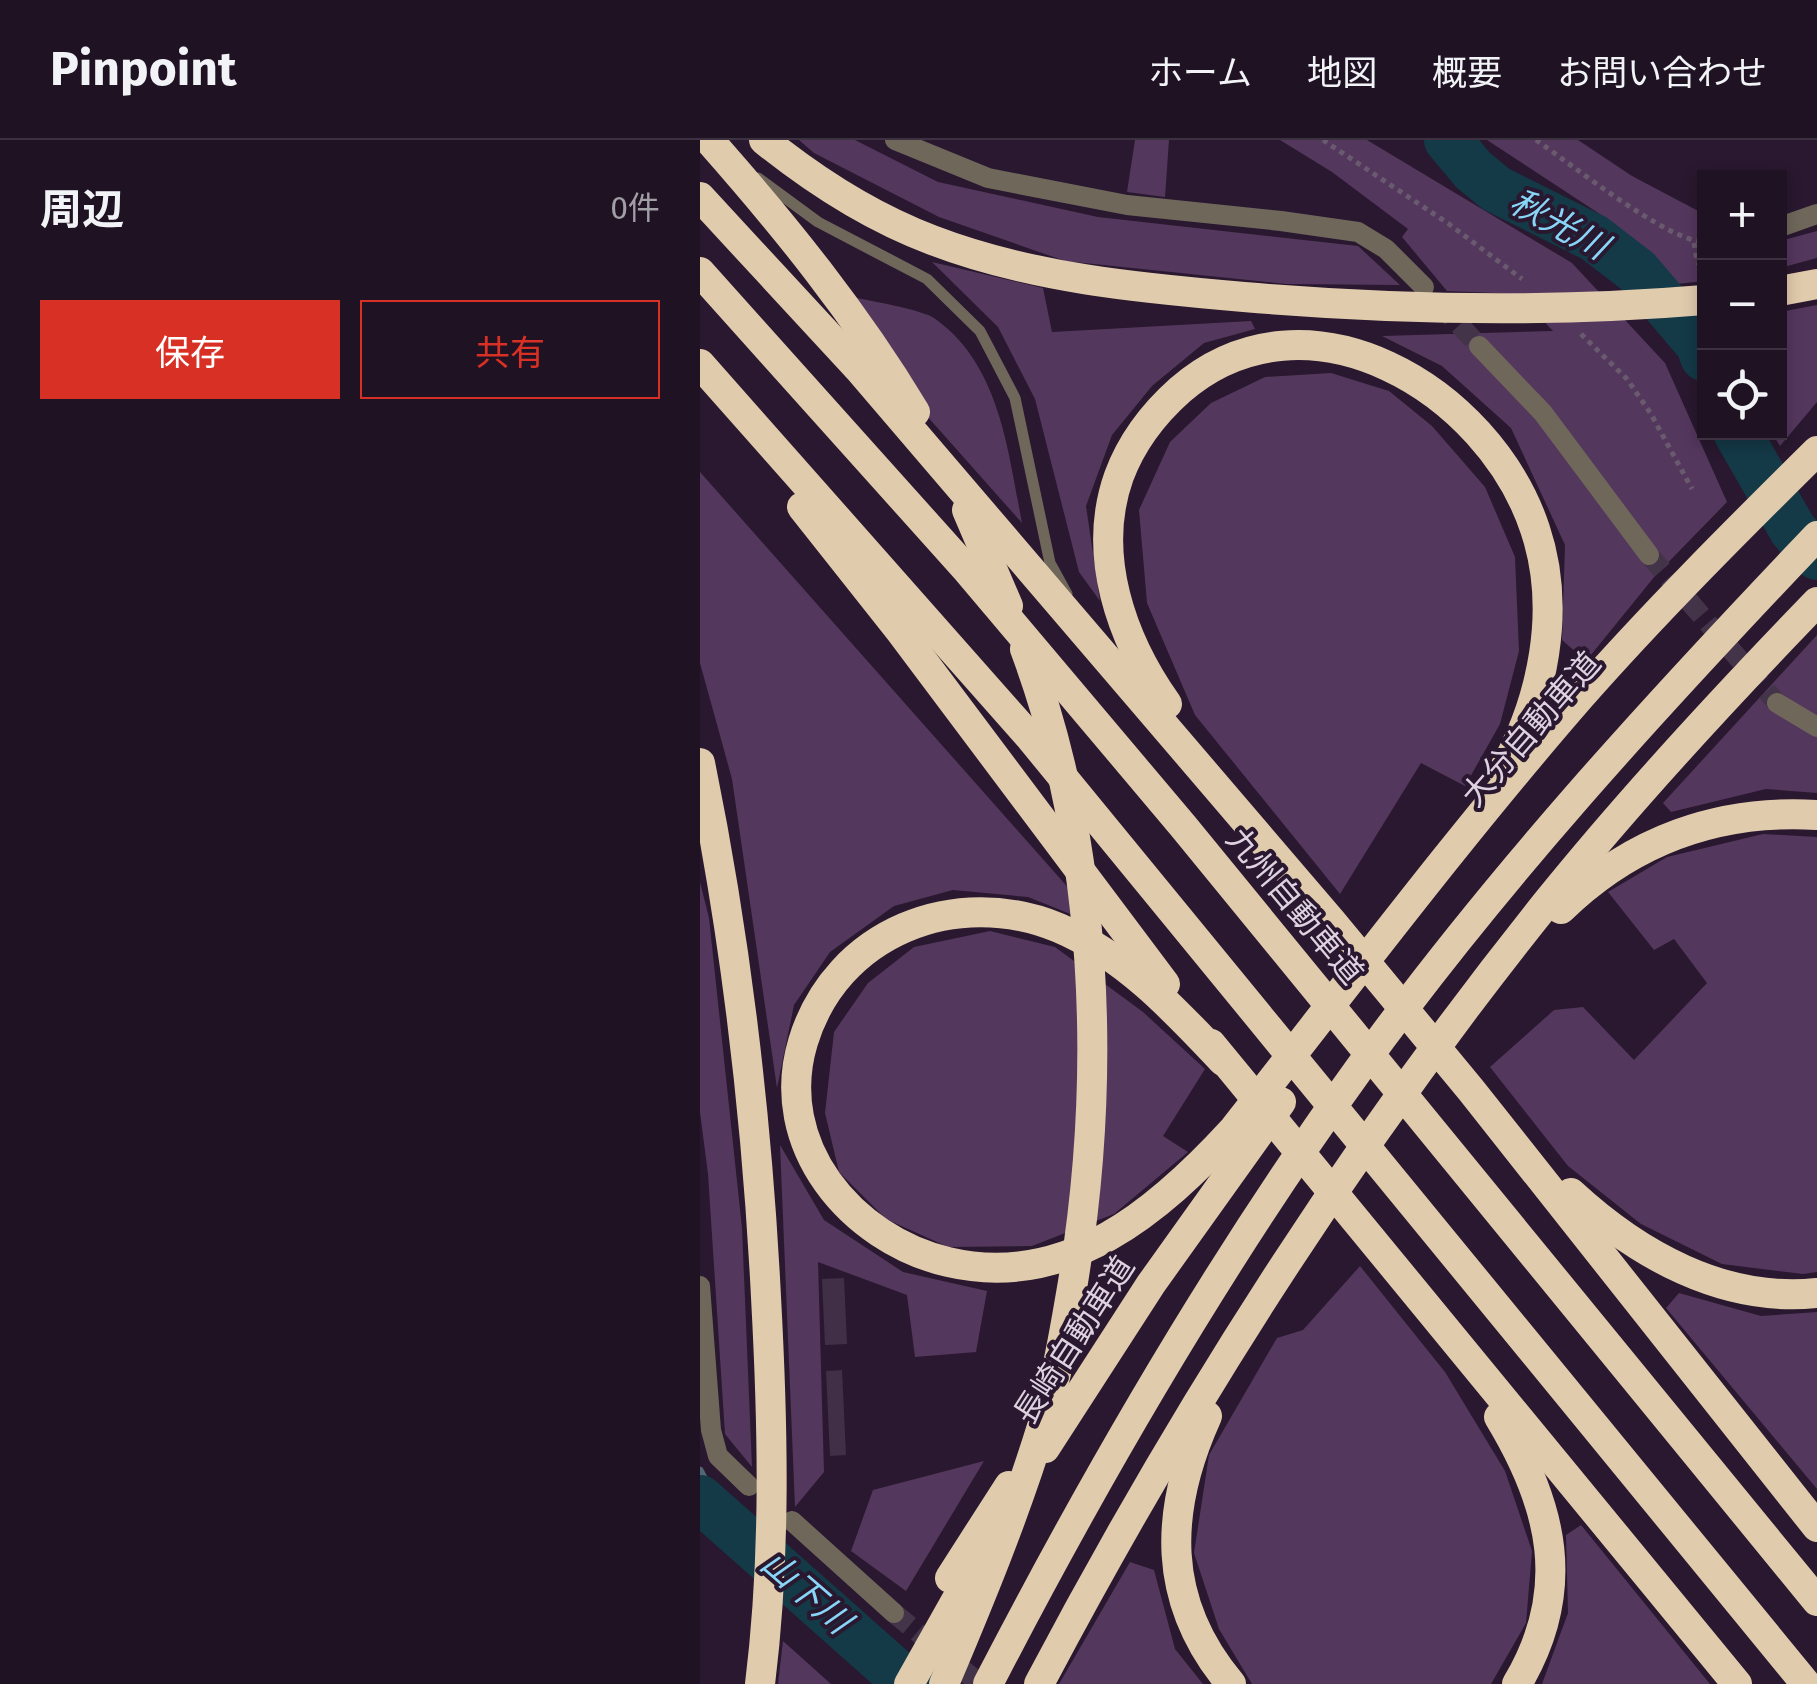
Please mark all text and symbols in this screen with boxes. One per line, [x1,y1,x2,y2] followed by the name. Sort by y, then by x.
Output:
[50,40,236,98] text: Pinpoint
[1148,52,1252,94] text: ホーム
[1307,52,1377,94] text: 地図
[1432,52,1502,94] text: 概要
[1557,52,1767,94] text: お問い合わせ
[1697,170,1787,440] map controls
[1697,170,1787,260] button: +
[1503,180,1619,270] water label: 秋光川
[40,185,124,235] text: 周辺
[610,189,660,227] text: 0件
[1697,260,1787,350] button: −
[40,300,340,399] button: 保存
[360,300,660,399] button: 共有
[1697,350,1787,440] button: locate
[1454,644,1608,814] street label: 大分自動車道
[1219,820,1371,992] street label: 九州自動車道
[1006,1249,1142,1431] street label: 長崎自動車道
[753,1542,862,1645] water label: 山下川

